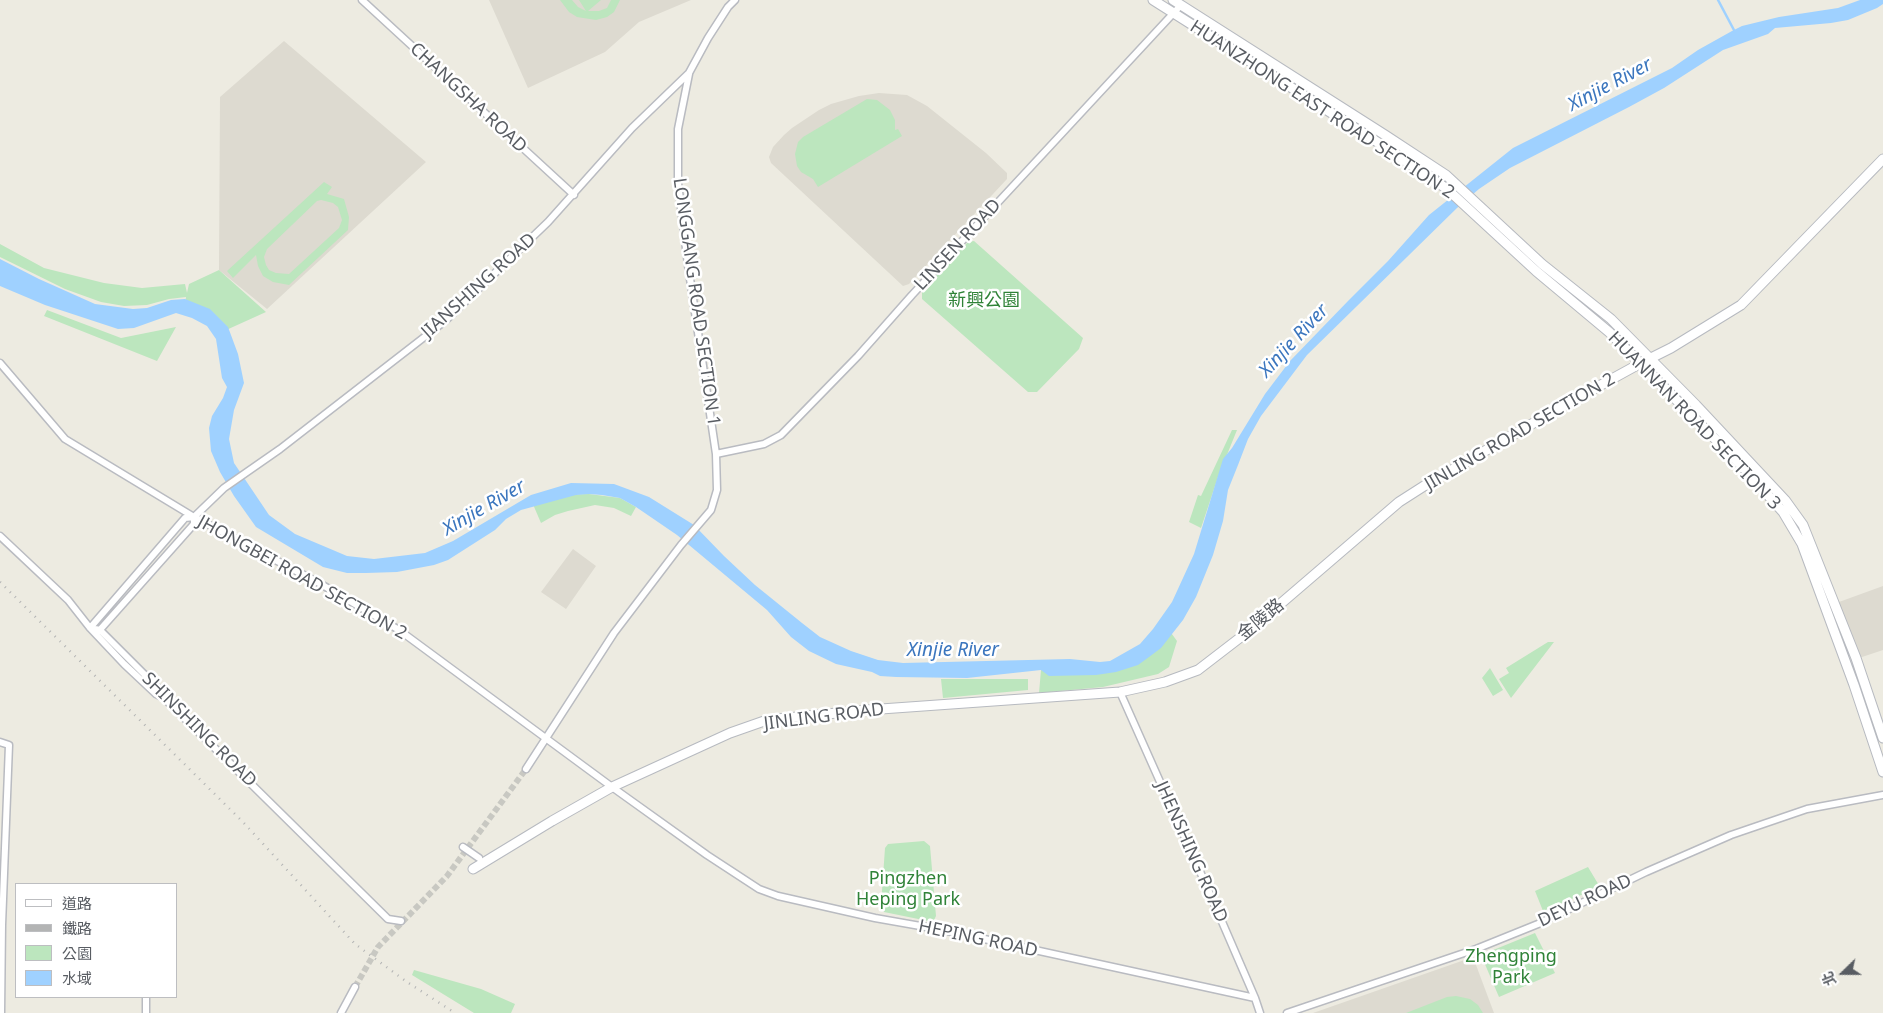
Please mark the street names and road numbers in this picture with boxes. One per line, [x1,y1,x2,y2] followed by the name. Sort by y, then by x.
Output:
[1186,16,1458,204] street label: HUANZHONG EAST ROAD SECTION 2
[405,38,531,158] street label: CHANGSHA ROAD
[668,177,724,427] street label: LONGGANG ROAD SECTION 1
[910,195,1006,295] street label: LINSEN ROAD
[417,229,541,343] street label: JIANSHING ROAD
[1603,327,1785,515] street label: HUANNAN ROAD SECTION 3
[1421,369,1619,495] street label: JINLING ROAD SECTION 2
[194,511,410,645] street label: JHONGBEI ROAD SECTION 2
[1233,594,1289,646] street label: 金陵路
[137,668,261,792] street label: SHINSHING ROAD
[763,699,885,735] street label: JINLING ROAD
[1150,778,1232,926] street label: JHENSHING ROAD
[1535,870,1635,932] street label: DEYU ROAD
[916,916,1040,962] street label: HEPING ROAD

